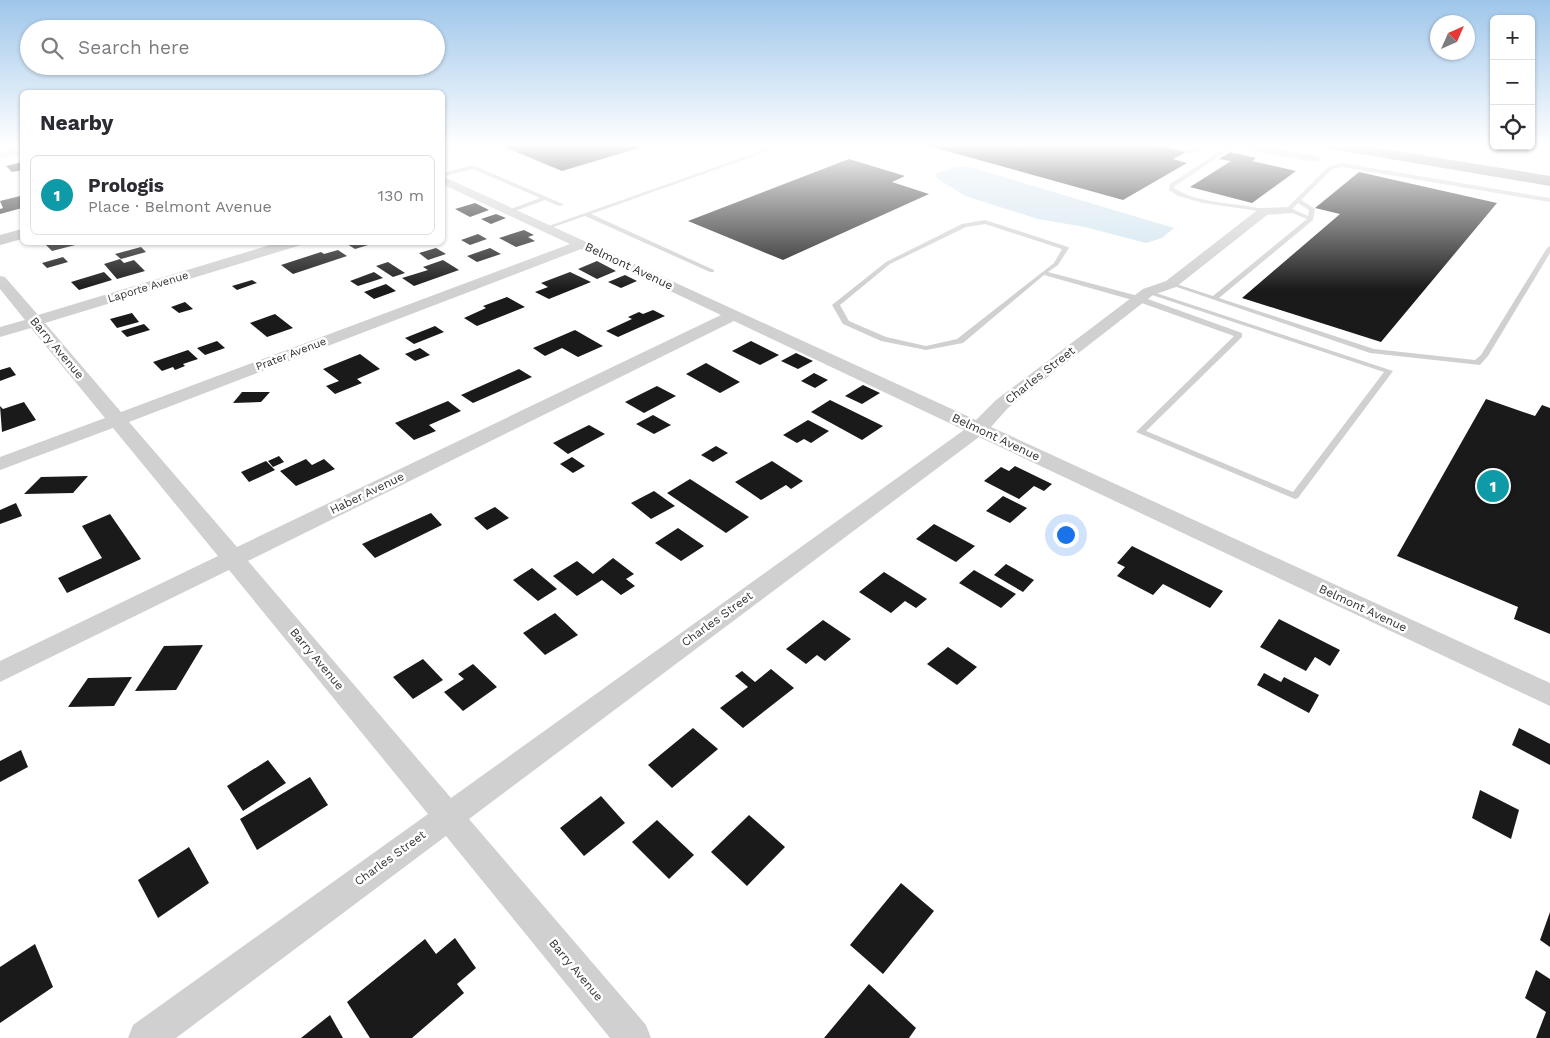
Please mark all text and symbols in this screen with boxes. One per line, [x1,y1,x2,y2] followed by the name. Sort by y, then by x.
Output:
[1430,15,1475,60] north arrow
[1490,15,1535,150] map controls
[1490,15,1535,60] button: +
[20,20,445,75] search box
[38,34,66,62] icon: search
[78,36,189,59] text: Search here
[1490,60,1535,105] button: −
[1490,105,1535,150] button: locate
[40,110,113,135] text: Nearby
[88,174,164,197] text: Prologis
[54,186,60,205] text: 1
[378,186,424,205] text: 130 m
[88,197,272,216] text: Place · Belmont Avenue
[583,239,675,293] street label: Belmont Avenue
[106,269,190,305] street label: Laporte Avenue
[27,314,87,382] street label: Barry Avenue
[254,335,328,373] street label: Prater Avenue
[1002,343,1078,407] street label: Charles Street
[950,410,1042,464] street label: Belmont Avenue
[1477,467,1509,505] pin: 1
[328,469,406,517] street label: Haber Avenue
[1053,522,1079,548] your location
[1317,581,1409,635] street label: Belmont Avenue
[679,589,755,649] street label: Charles Street
[287,625,347,693] street label: Barry Avenue
[352,828,428,888] street label: Charles Street
[546,936,606,1004] street label: Barry Avenue

